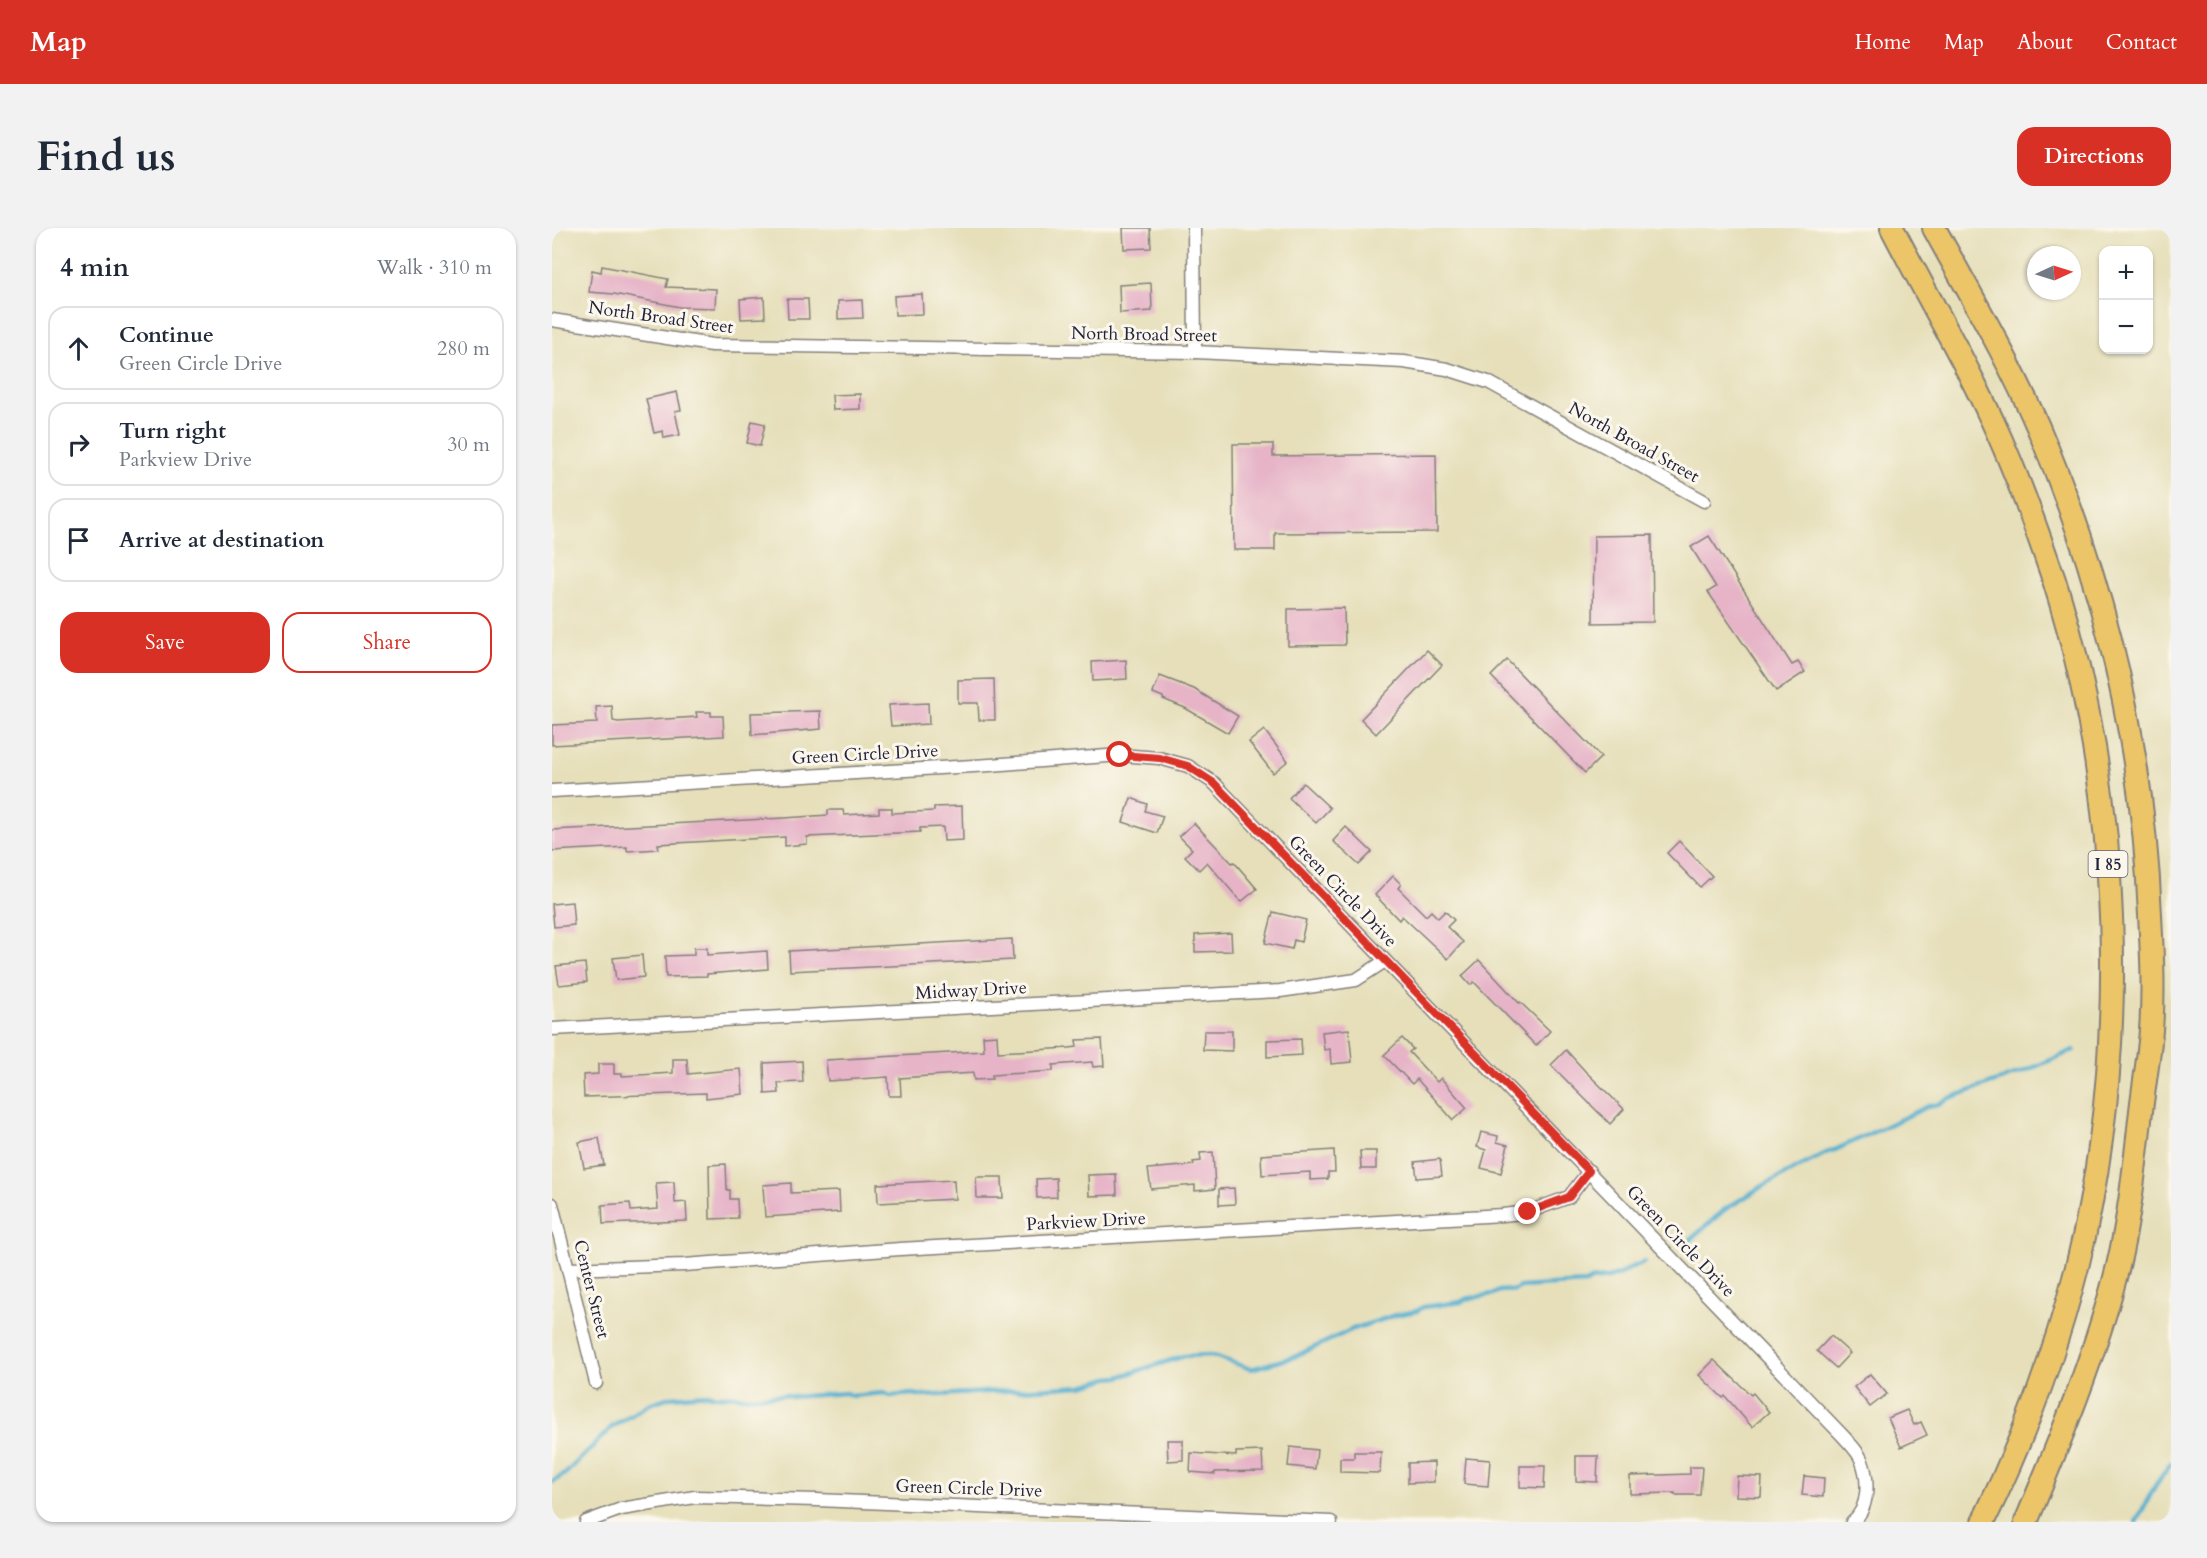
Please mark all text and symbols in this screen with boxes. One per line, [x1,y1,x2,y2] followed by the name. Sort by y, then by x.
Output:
[30,23,87,61] text: Map
[1855,28,1911,57] text: Home
[1944,28,1984,57] text: Map
[2017,28,2073,57] text: About
[2106,28,2177,57] text: Contact
[2017,127,2171,186] button: Directions
[36,128,176,185] text: Find us
[2027,246,2081,300] north arrow
[2099,246,2153,354] map controls
[2099,246,2153,300] button: +
[60,250,129,285] text: 4 min
[377,254,492,281] text: Walk · 310 m
[587,295,735,340] street label: North Broad Street
[2099,300,2153,354] button: −
[119,320,214,350] text: Continue
[1071,321,1218,348] street label: North Broad Street
[62,332,95,365] icon: ahead
[437,335,490,362] text: 280 m
[119,350,282,377] text: Green Circle Drive
[1564,396,1704,489] street label: North Broad Street
[119,416,226,446] text: Turn right
[62,428,95,461] icon: right
[447,431,490,458] text: 30 m
[119,446,252,473] text: Parkview Drive
[62,524,95,557] icon: arrive
[119,525,324,555] text: Arrive at destination
[60,612,270,673] button: Save
[282,612,492,673] button: Share
[791,738,939,771] street label: Green Circle Drive
[1106,741,1132,767] route start
[1283,830,1403,953] street label: Green Circle Drive
[2088,851,2128,877] road number: I 85
[915,975,1027,1006] street label: Midway Drive
[1621,1180,1741,1303] street label: Green Circle Drive
[1514,1198,1540,1224] route end
[1026,1206,1146,1237] street label: Parkview Drive
[567,1237,616,1341] street label: Center Street
[895,1473,1043,1504] street label: Green Circle Drive

